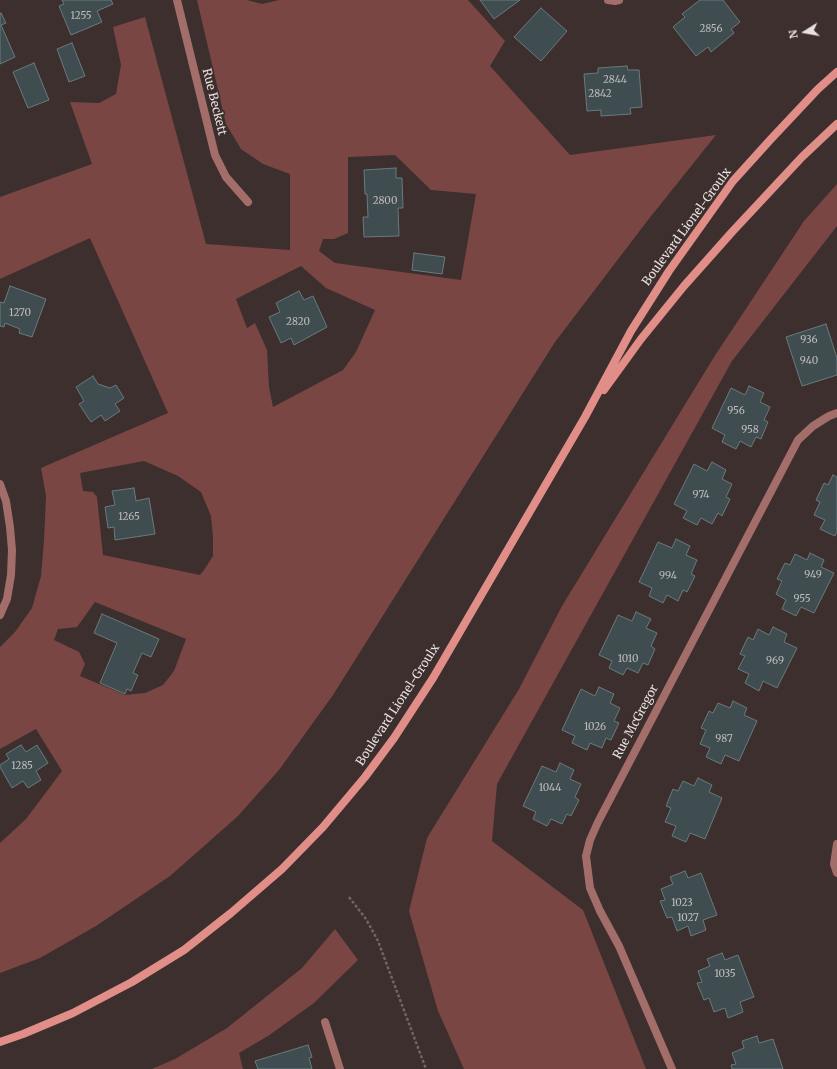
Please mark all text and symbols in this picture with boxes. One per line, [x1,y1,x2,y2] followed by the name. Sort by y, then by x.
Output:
[70,10,92,22] house number: 1255
[785,12,825,52] north arrow
[699,23,723,35] house number: 2856
[786,29,801,40] text: N
[199,67,229,137] street label: Rue Beckett
[603,74,627,86] house number: 2844
[588,88,612,100] house number: 2842
[639,165,735,289] street label: Boulevard Lionel-Groulx
[373,195,397,207] house number: 2800
[9,307,31,319] house number: 1270
[286,316,310,328] house number: 2820
[800,334,818,346] house number: 936
[800,355,818,367] house number: 940
[727,405,745,417] house number: 956
[741,424,759,436] house number: 958
[693,489,709,501] house number: 974
[118,511,140,523] house number: 1265
[804,569,822,581] house number: 949
[659,570,677,582] house number: 994
[794,593,810,605] house number: 955
[353,642,443,768] street label: Boulevard Lionel-Groulx
[618,653,638,665] house number: 1010
[766,655,784,667] house number: 969
[610,682,662,762] street label: Rue McGregor
[584,721,606,733] house number: 1026
[715,733,733,745] house number: 987
[11,760,33,772] house number: 1285
[539,782,561,794] house number: 1044
[671,897,693,909] house number: 1023
[677,912,699,924] house number: 1027
[714,968,736,980] house number: 1035

